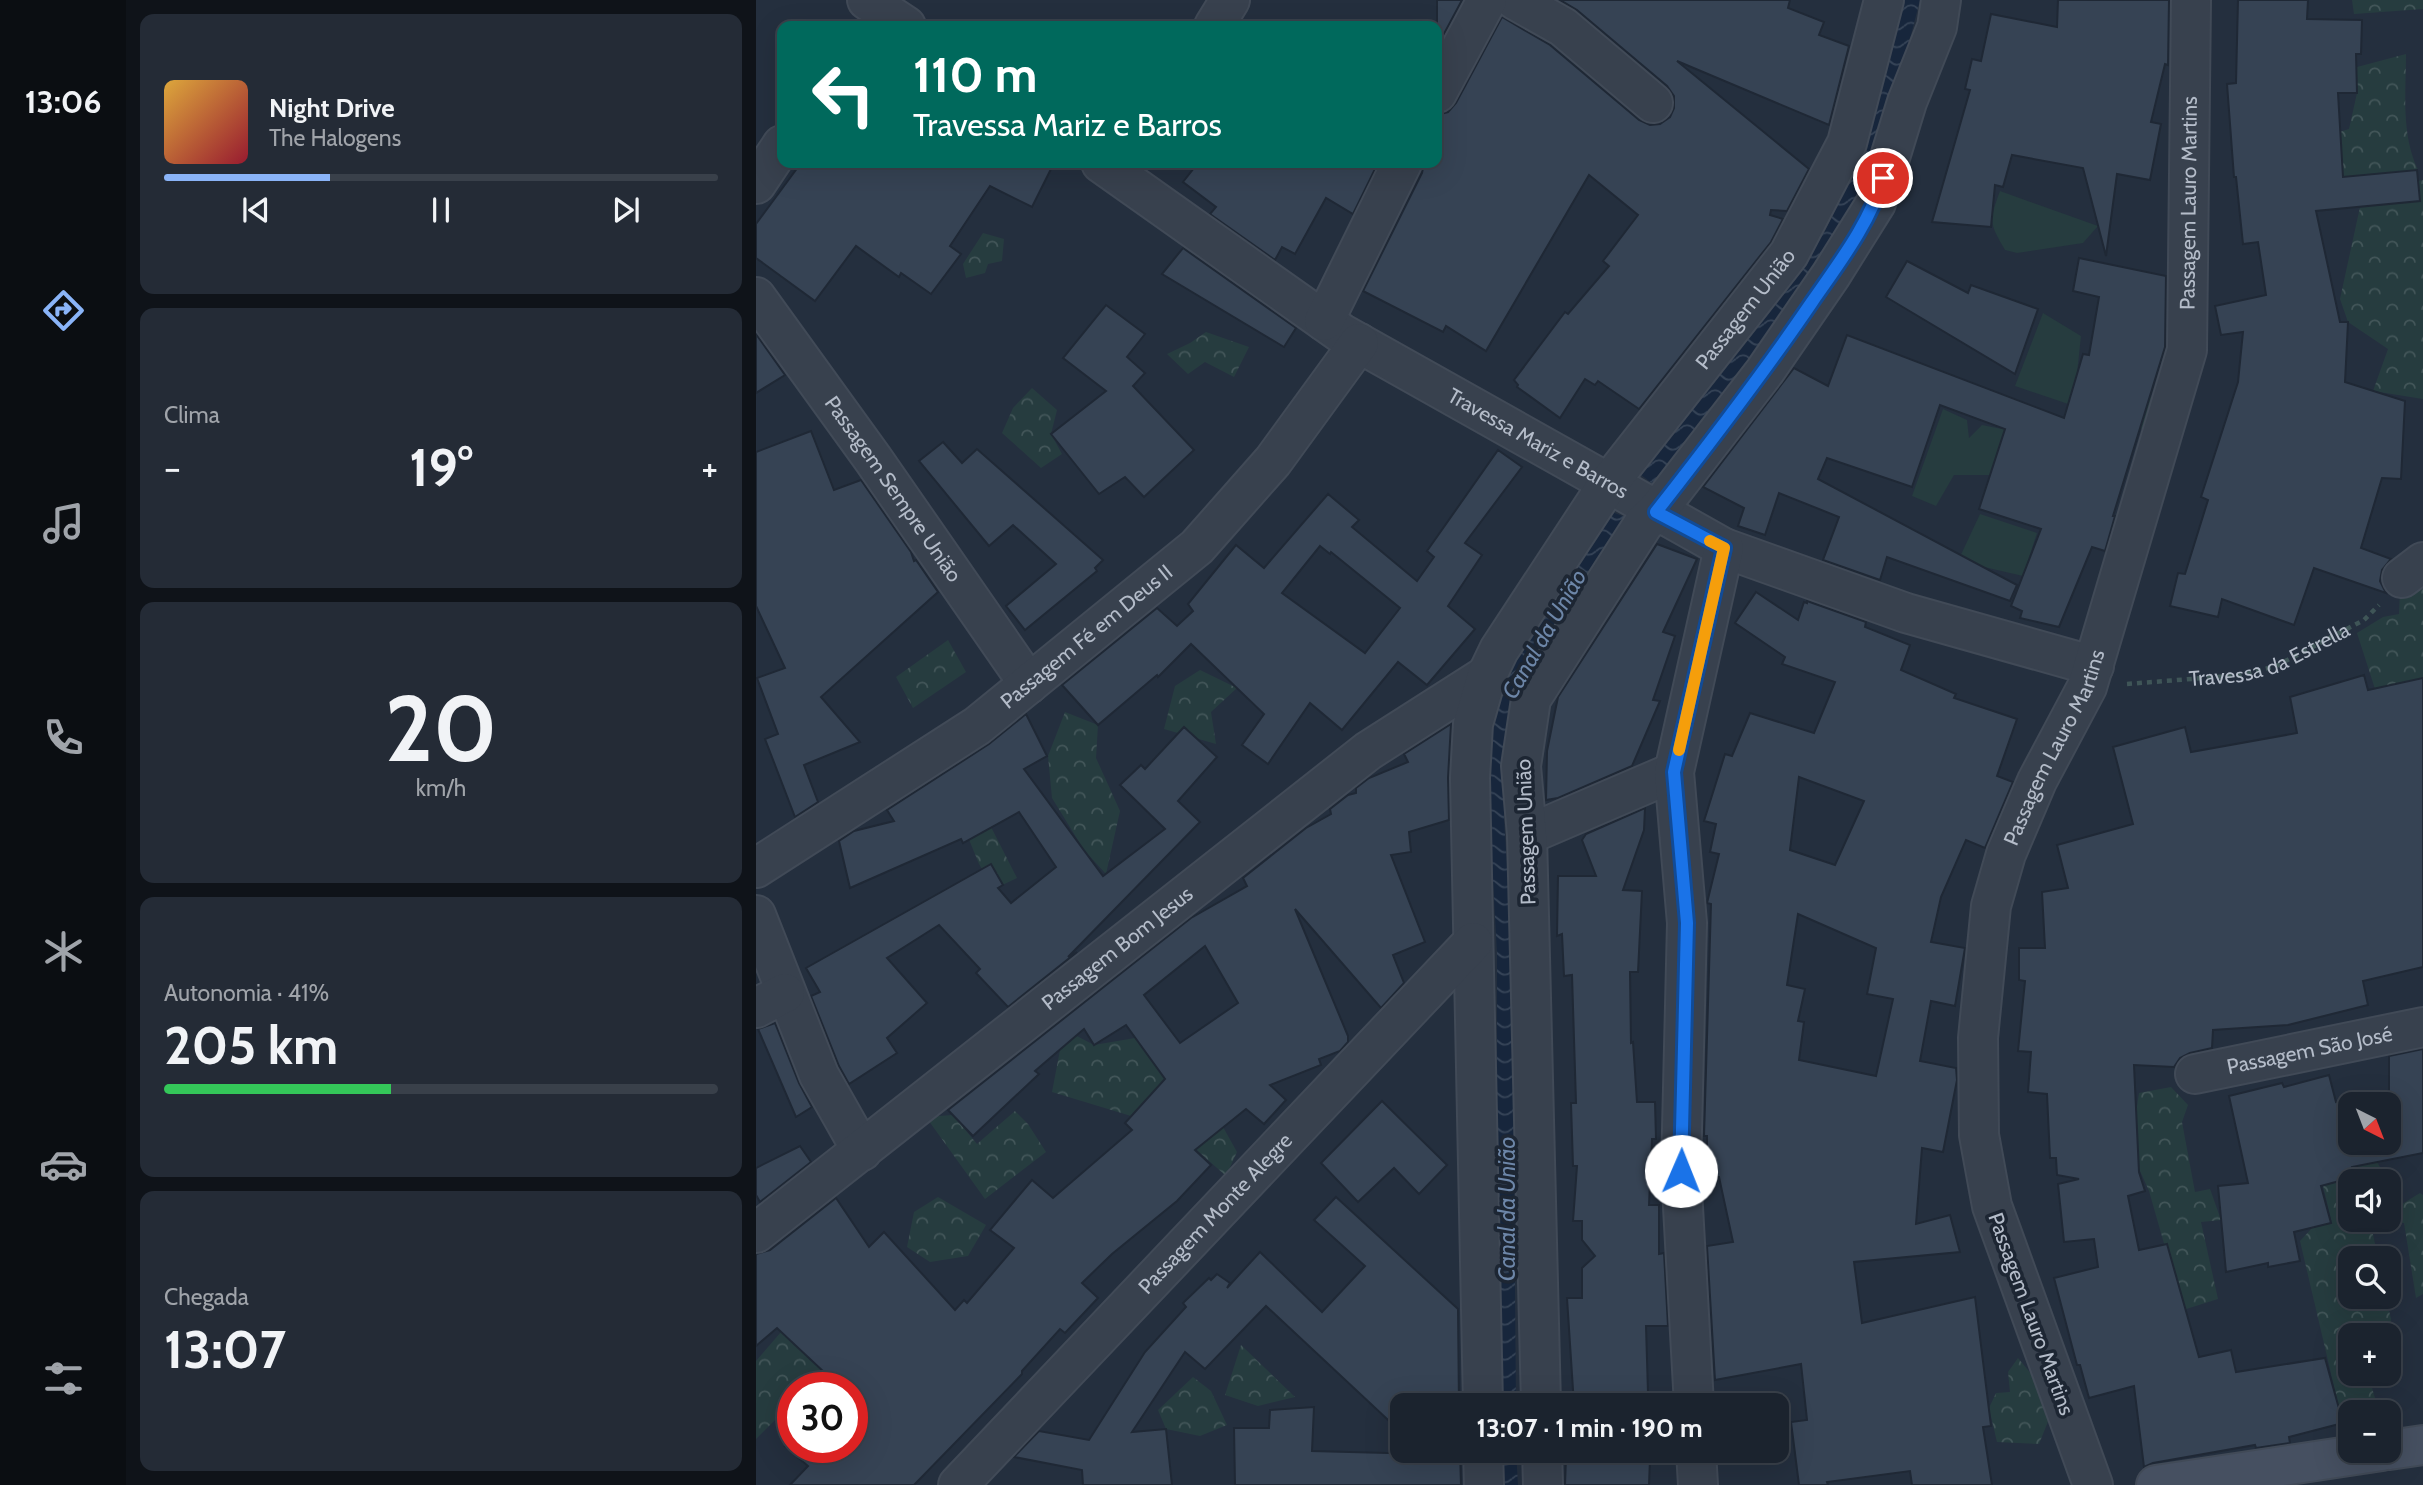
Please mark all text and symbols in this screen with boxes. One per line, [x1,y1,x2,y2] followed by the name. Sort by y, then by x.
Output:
[913,45,1037,104] text: 110 m
[798,49,889,140] icon: left
[25,82,101,121] text: 13:06
[269,92,395,124] text: Night Drive
[2174,96,2202,310] street label: Passagem Lauro Martins
[913,105,1222,144] text: Travessa Mariz e Barros
[269,124,401,152] text: The Halogens
[1853,148,1913,208] pin
[1864,159,1902,197] icon: arrive
[237,191,275,229] icon: previous
[422,191,460,229] icon: pause
[607,191,645,229] icon: next
[1690,244,1800,374] street label: Passagem União
[39,286,88,335] icon: directions
[1444,383,1633,504] street label: Travessa Mariz e Barros
[820,391,967,587] street label: Passagem Sempre União
[164,401,220,429] text: Clima
[409,436,473,499] text: 19°
[164,444,181,491] text: −
[701,444,718,491] text: +
[39,499,88,548] icon: music
[995,559,1177,714] street label: Passagem Fé em Deus II
[1496,564,1592,704] water label: Canal da União
[2188,617,2354,691] street label: Travessa da Estrella
[1998,646,2110,849] street label: Passagem Lauro Martins
[385,673,497,784] text: 20
[39,713,88,762] icon: phone
[1510,758,1541,906] street label: Passagem União
[416,774,466,802] text: km/h
[1037,881,1198,1015] street label: Passagem Bom Jesus
[39,927,88,976] icon: climate
[164,979,329,1007] text: Autonomia · 41%
[164,1014,338,1077] text: 205 km
[2224,1021,2395,1079] street label: Passagem São José
[2338,1092,2401,1155] north arrow
[2338,1092,2401,1463] map controls
[1133,1128,1297,1299] street label: Passagem Monte Alegre
[1644,1134,1718,1208] position arrow
[1493,1137,1521,1281] water label: Canal da União
[39,1140,88,1189] icon: car
[2338,1169,2401,1232] button: sound
[1983,1209,2080,1419] street label: Passagem Lauro Martins
[2338,1246,2401,1309] button: search
[164,1283,249,1311] text: Chegada
[164,1318,286,1381] text: 13:07
[2338,1323,2401,1386] button: +
[39,1354,88,1403] icon: filters
[777,1372,868,1463] speed limit sign: 30
[2338,1400,2401,1463] button: −
[1476,1412,1703,1444] text: 13:07 · 1 min · 190 m

